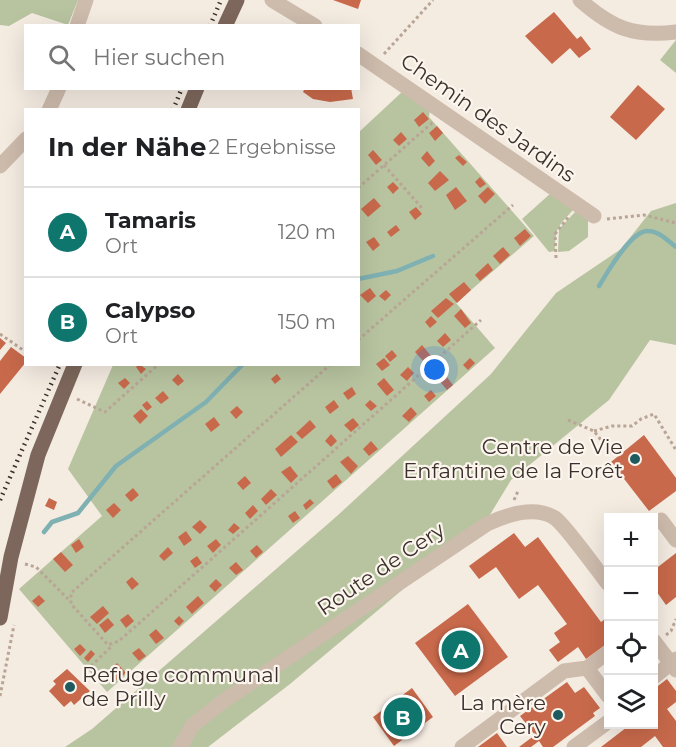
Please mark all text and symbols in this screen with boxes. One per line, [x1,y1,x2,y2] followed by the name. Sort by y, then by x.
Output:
[24,24,360,90] search box
[45,41,78,74] icon: search
[93,44,225,71] text: Hier suchen
[396,48,580,187] street label: Chemin des Jardins
[48,131,206,163] text: In der Nähe
[208,135,336,159] text: 2 Ergebnisse
[105,207,196,234] text: Tamaris
[60,220,75,244] text: A
[278,220,336,244] text: 120 m
[105,234,138,258] text: Ort
[105,297,195,324] text: Calypso
[60,310,75,334] text: B
[278,310,336,334] text: 150 m
[105,324,138,348] text: Ort
[420,355,449,384] your location
[403,434,623,483] place label: Centre de Vie Enfantine de la Forêt
[628,452,642,466] marker: Centre de Vie Enfantine de la Forêt
[604,513,658,729] map controls
[604,513,658,567] button: +
[312,517,450,620] street label: Route de Cery
[604,567,658,621] button: −
[604,621,658,675] button: locate
[442,628,480,672] pin: A
[82,662,279,711] place label: Refuge communal de Prilly
[604,675,658,729] button: layers
[63,680,77,694] marker: Refuge communal de Prilly
[460,690,547,739] place label: La mère Cery
[384,694,422,740] pin: B
[551,708,565,722] marker: La mère Cery

